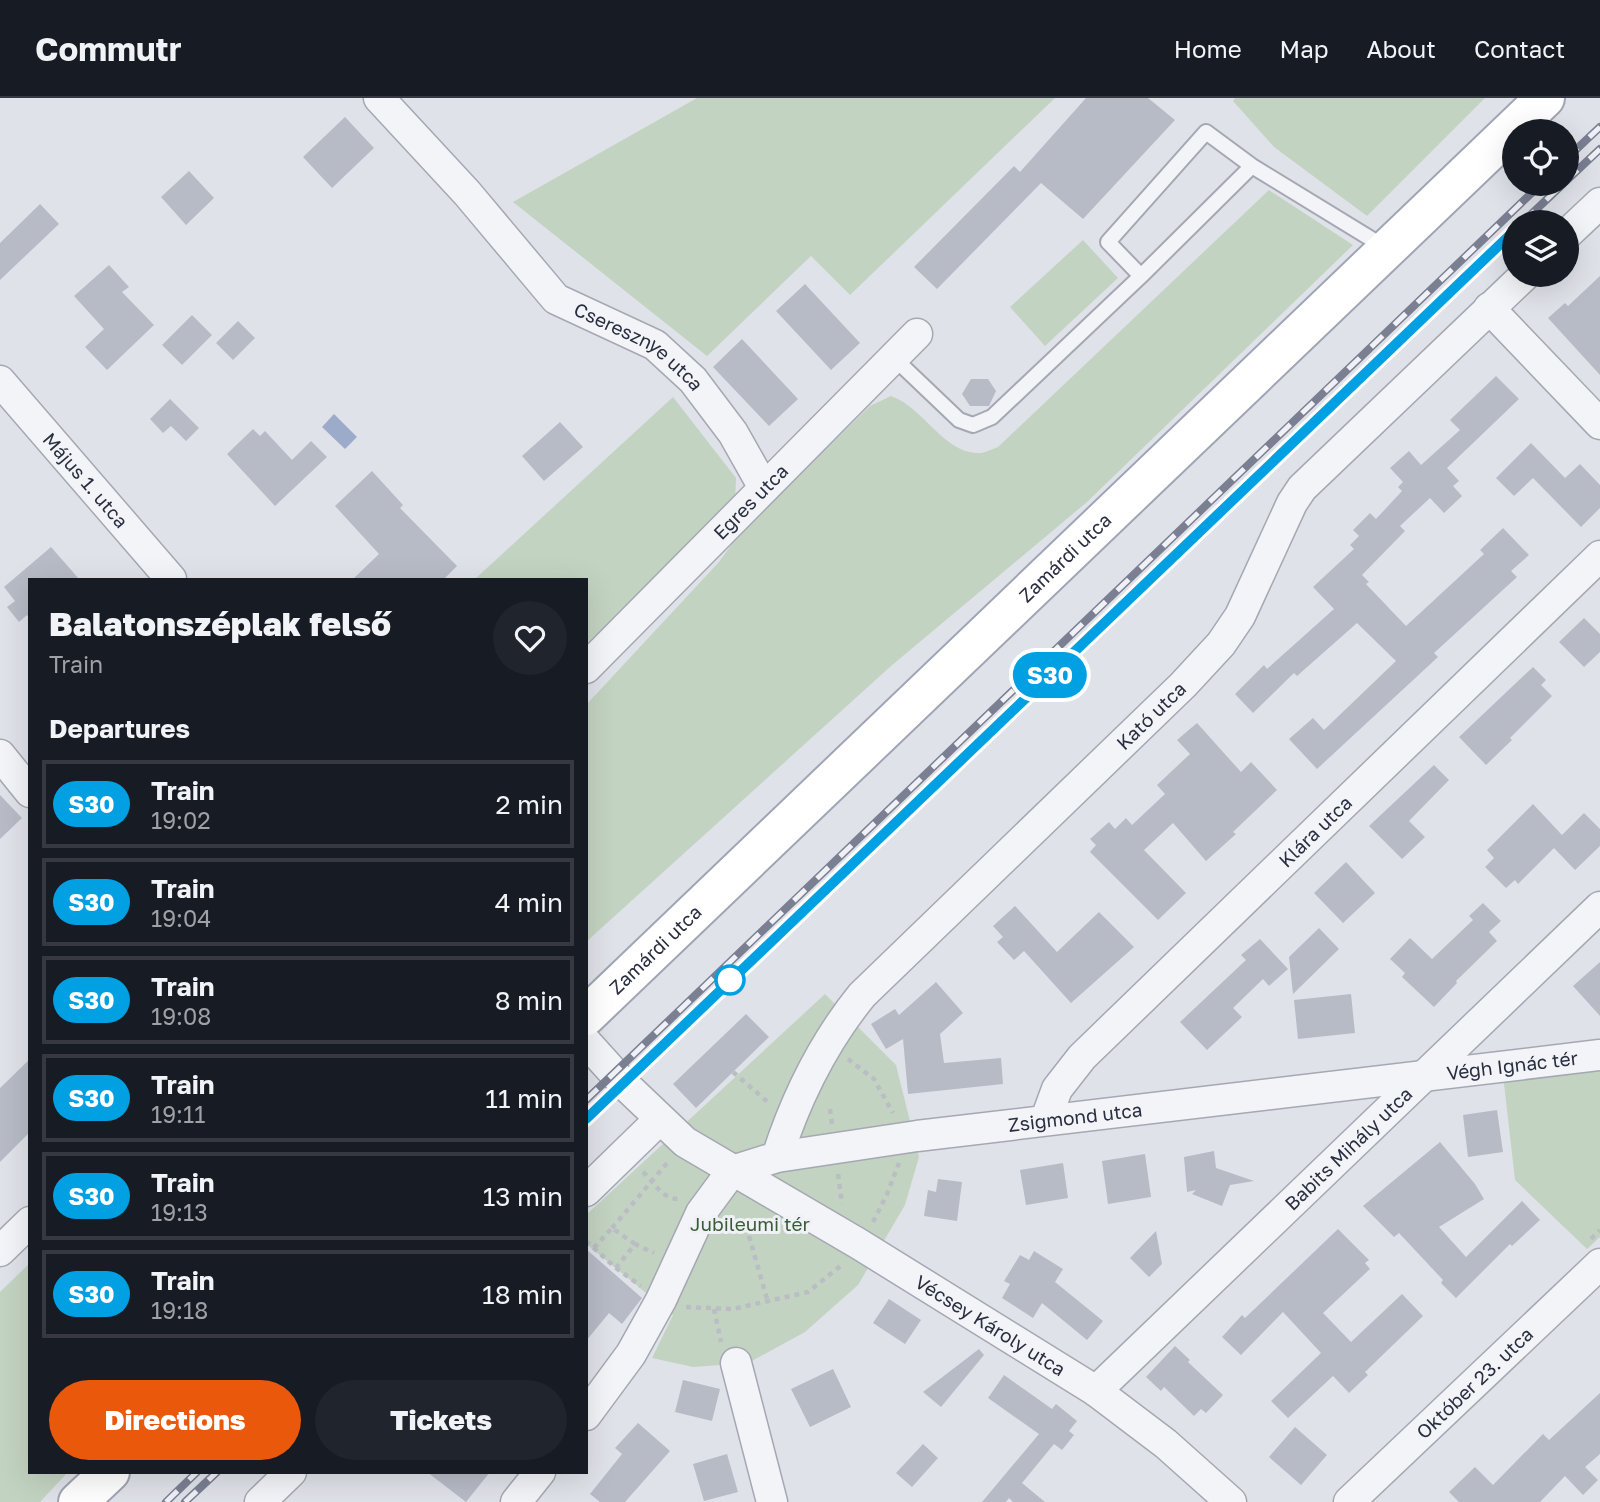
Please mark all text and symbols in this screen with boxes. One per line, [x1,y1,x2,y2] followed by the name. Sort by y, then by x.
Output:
[35,29,182,68] text: Commutr
[1174,34,1242,63] text: Home
[1280,34,1329,63] text: Map
[1367,34,1436,63] text: About
[1474,34,1565,63] text: Contact
[1502,119,1579,287] map controls
[1502,119,1579,196] button: locate
[1502,210,1579,287] button: layers
[571,297,709,395] street label: Cseresznye utca
[39,427,133,532] street label: Május 1. utca
[708,459,792,544] street label: Egres utca
[1014,508,1115,607] street label: Zamárdi utca
[493,601,567,675] button: heart
[49,604,391,643] text: Balatonszéplak felső
[49,650,103,678] text: Train
[1010,652,1090,698] line badge: S30
[1027,660,1073,689] text: S30
[1111,677,1190,754] street label: Kató utca
[49,713,190,744] text: Departures
[151,775,215,806] text: Train
[68,789,115,818] text: S30
[495,789,563,820] text: 2 min
[1274,791,1356,872] street label: Klára utca
[151,806,211,834] text: 19:02
[151,873,215,904] text: Train
[68,887,115,916] text: S30
[495,887,563,918] text: 4 min
[604,900,706,999] street label: Zamárdi utca
[151,904,211,932] text: 19:04
[715,965,745,995] unlabelled marker
[151,971,215,1002] text: Train
[68,985,115,1014] text: S30
[495,985,563,1016] text: 8 min
[151,1002,211,1030] text: 19:08
[1445,1046,1580,1084] street label: Végh Ignác tér
[151,1069,215,1100] text: Train
[1280,1082,1417,1215] street label: Babits Mihály utca
[68,1083,115,1112] text: S30
[485,1083,563,1114] text: 11 min
[1007,1097,1143,1136] street label: Zsigmond utca
[151,1100,205,1128] text: 19:11
[151,1167,215,1198] text: Train
[68,1181,115,1210] text: S30
[483,1181,563,1212] text: 13 min
[151,1198,208,1226] text: 19:13
[690,1212,811,1235] park label: Jubileumi tér
[151,1265,215,1296] text: Train
[911,1270,1070,1380] street label: Vécsey Károly utca
[68,1279,115,1308] text: S30
[482,1279,563,1310] text: 18 min
[151,1296,208,1324] text: 19:18
[1411,1322,1537,1443] street label: Október 23. utca
[49,1380,301,1460] button: Directions
[315,1380,567,1460] button: Tickets

